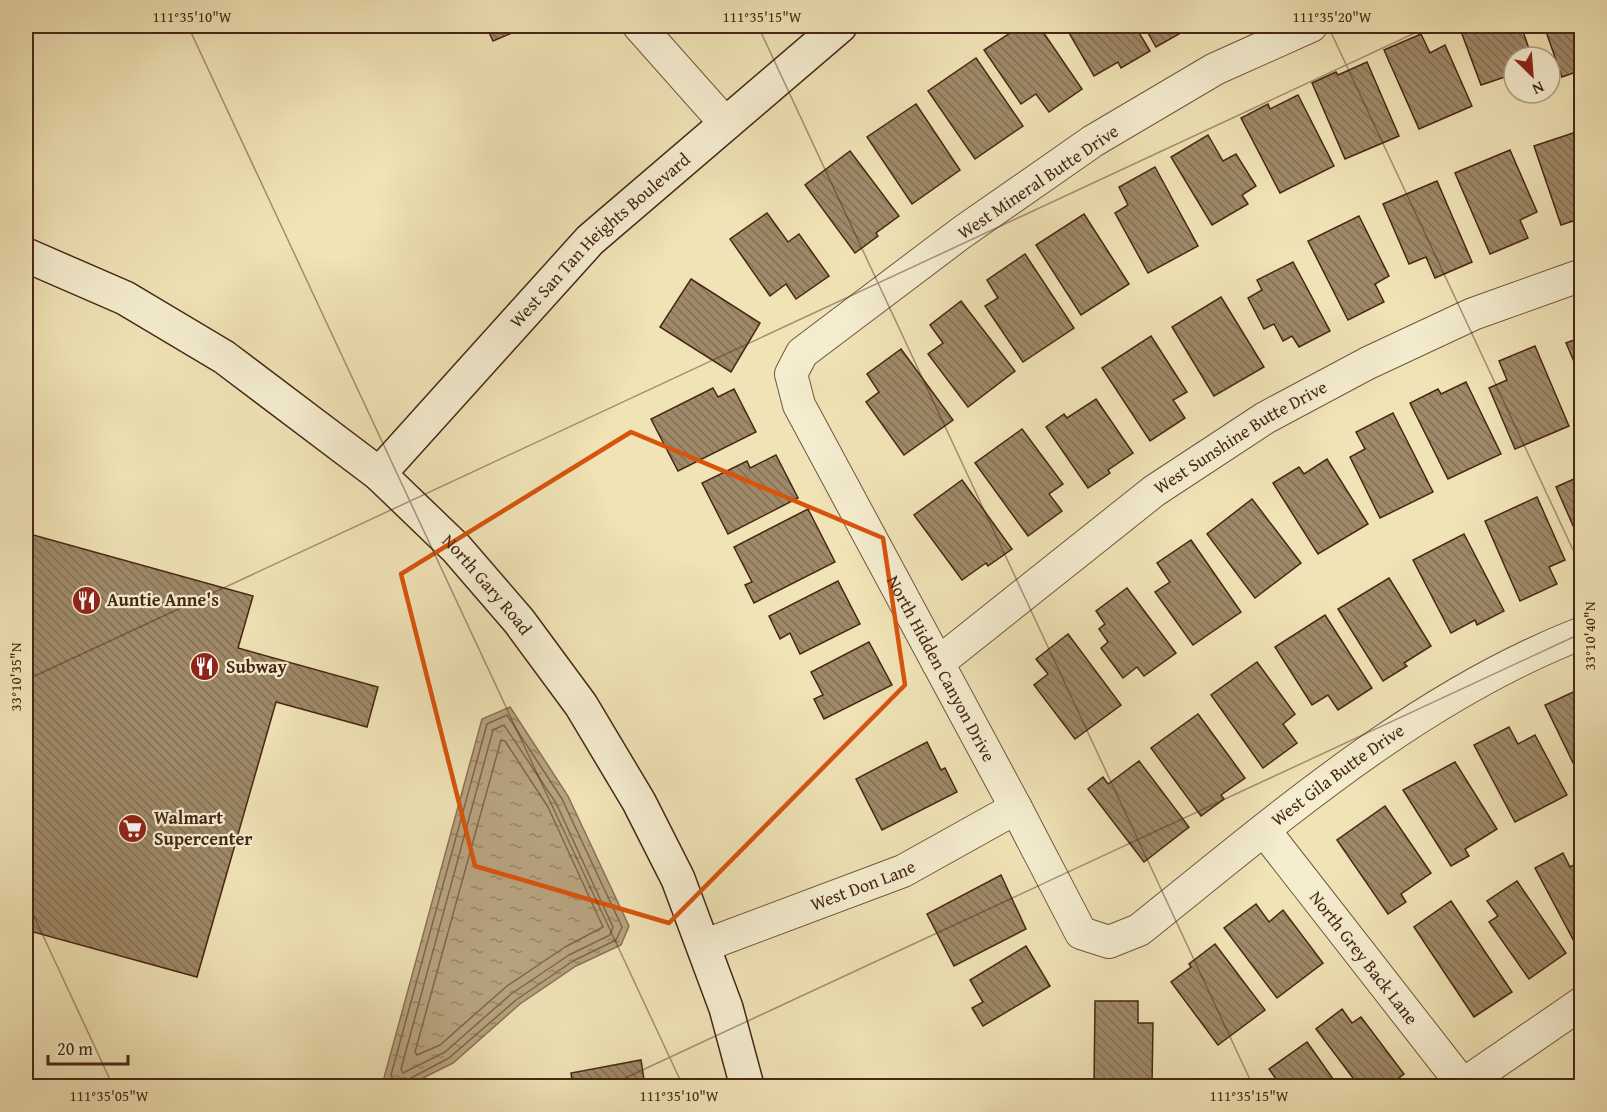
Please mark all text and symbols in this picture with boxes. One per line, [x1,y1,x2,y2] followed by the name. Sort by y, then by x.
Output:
[152,6,232,27] text: 111°35'10"W
[722,6,802,27] text: 111°35'15"W
[1292,6,1372,27] text: 111°35'20"W
[1502,45,1562,105] north arrow
[1528,75,1548,102] text: N
[952,118,1124,246] street label: West Mineral Butte Drive
[503,146,696,334] street label: West San Tan Heights Boulevard
[1148,373,1332,501] street label: West Sunshine Butte Drive
[436,527,539,641] street label: North Gary Road
[880,570,1003,766] street label: North Hidden Canyon Drive
[70,584,102,616] restaurant icon: Auntie Anne's
[107,586,219,613] place label: Auntie Anne's
[1579,601,1600,670] text: 33°10'40"N
[5,642,26,711] text: 33°10'35"N
[189,651,221,683] restaurant icon: Subway
[226,653,288,680] place label: Subway
[1265,717,1409,832] street label: West Gila Butte Drive
[154,804,253,852] place label: Walmart Supercenter
[117,812,149,844] supermarket icon: Walmart Supercenter
[806,853,920,918] street label: West Don Lane
[1303,885,1425,1030] street label: North Grey Back Lane
[48,1028,128,1066] scale bar
[57,1035,93,1062] text: 20 m
[69,1085,149,1106] text: 111°35'05"W
[639,1085,719,1106] text: 111°35'10"W
[1209,1085,1289,1106] text: 111°35'15"W

